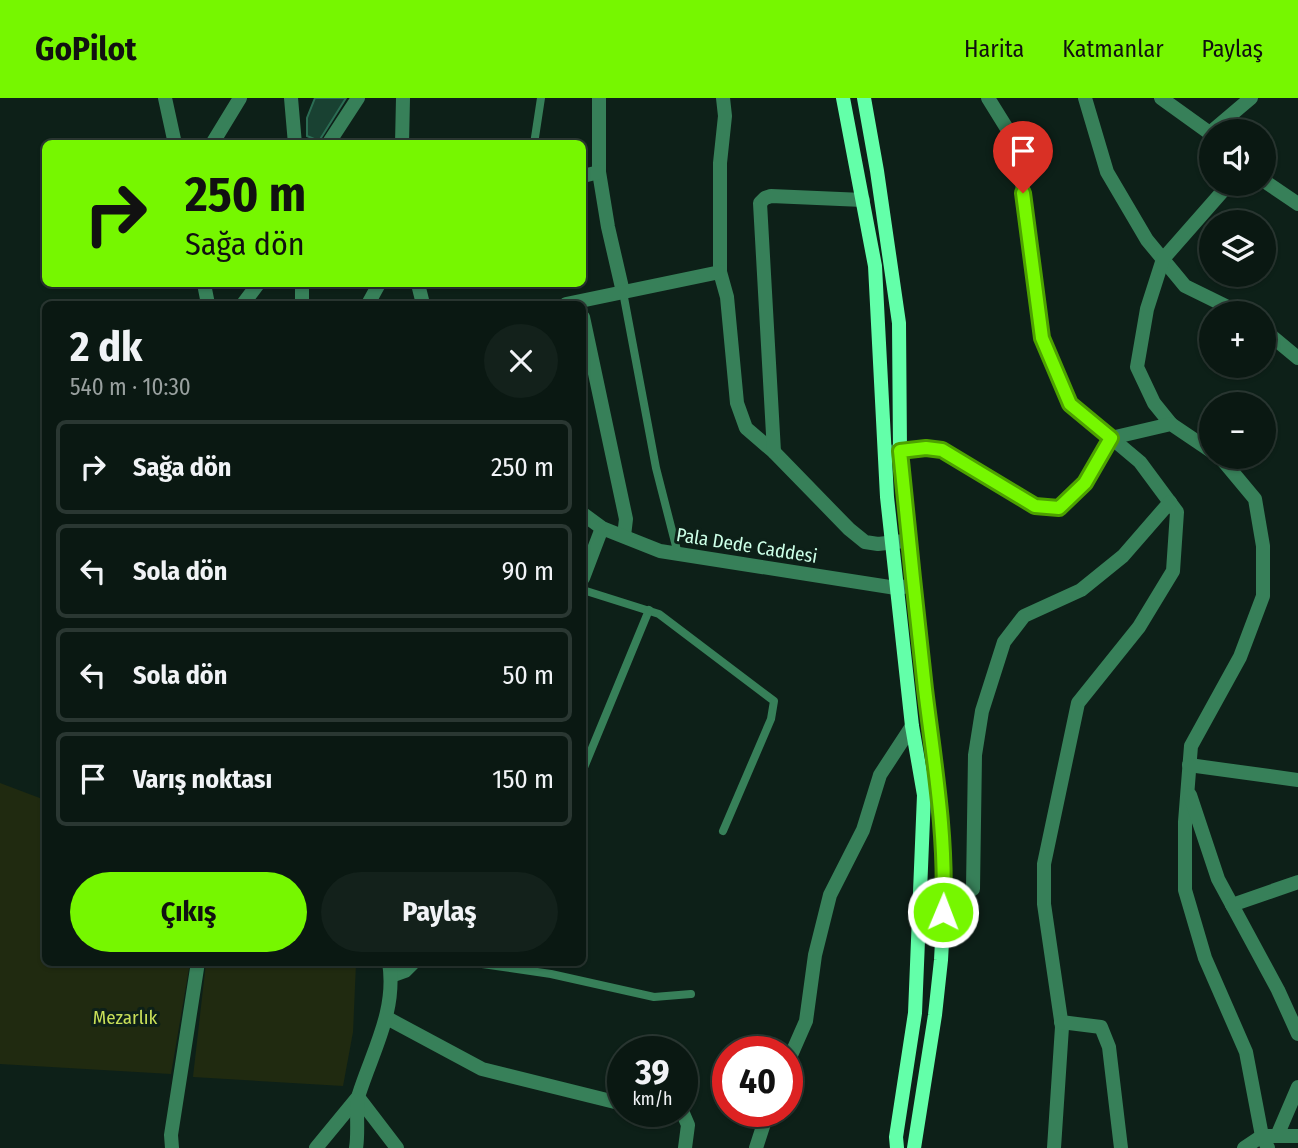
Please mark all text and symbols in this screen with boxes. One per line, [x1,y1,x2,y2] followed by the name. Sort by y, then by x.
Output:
[35,29,137,69] text: GoPilot
[964,35,1024,63] text: Harita
[1062,35,1164,63] text: Katmanlar
[1202,35,1263,63] text: Paylaş
[1199,119,1276,469] map controls
[1199,119,1276,196] button: sound
[993,121,1053,193] pin
[1004,132,1042,170] icon: arrive
[185,165,306,224] text: 250 m
[70,168,161,259] icon: right
[1199,210,1276,287] button: layers
[185,225,305,263] text: Sağa dön
[1199,301,1276,378] button: +
[70,322,142,372] text: 2 dk
[484,324,558,398] button: close
[70,373,191,401] text: 540 m · 10:30
[1199,392,1276,469] button: −
[74,448,112,486] icon: right
[133,452,232,483] text: Sağa dön
[491,452,554,483] text: 250 m
[675,523,819,568] street label: Pala Dede Caddesi
[74,552,112,590] icon: left
[133,556,227,587] text: Sola dön
[502,556,554,587] text: 90 m
[74,656,112,694] icon: left
[133,660,227,691] text: Sola dön
[502,660,554,691] text: 50 m
[74,760,112,798] icon: arrive
[133,764,272,795] text: Varış noktası
[492,764,554,795] text: 150 m
[70,872,307,952] button: Çıkış
[321,872,558,952] button: Paylaş
[906,875,980,949] position arrow
[93,1006,157,1029] park label: Mezarlık
[712,1036,803,1127] speed limit sign: 40
[635,1051,670,1093] text: 39
[632,1088,673,1110] text: km/h

